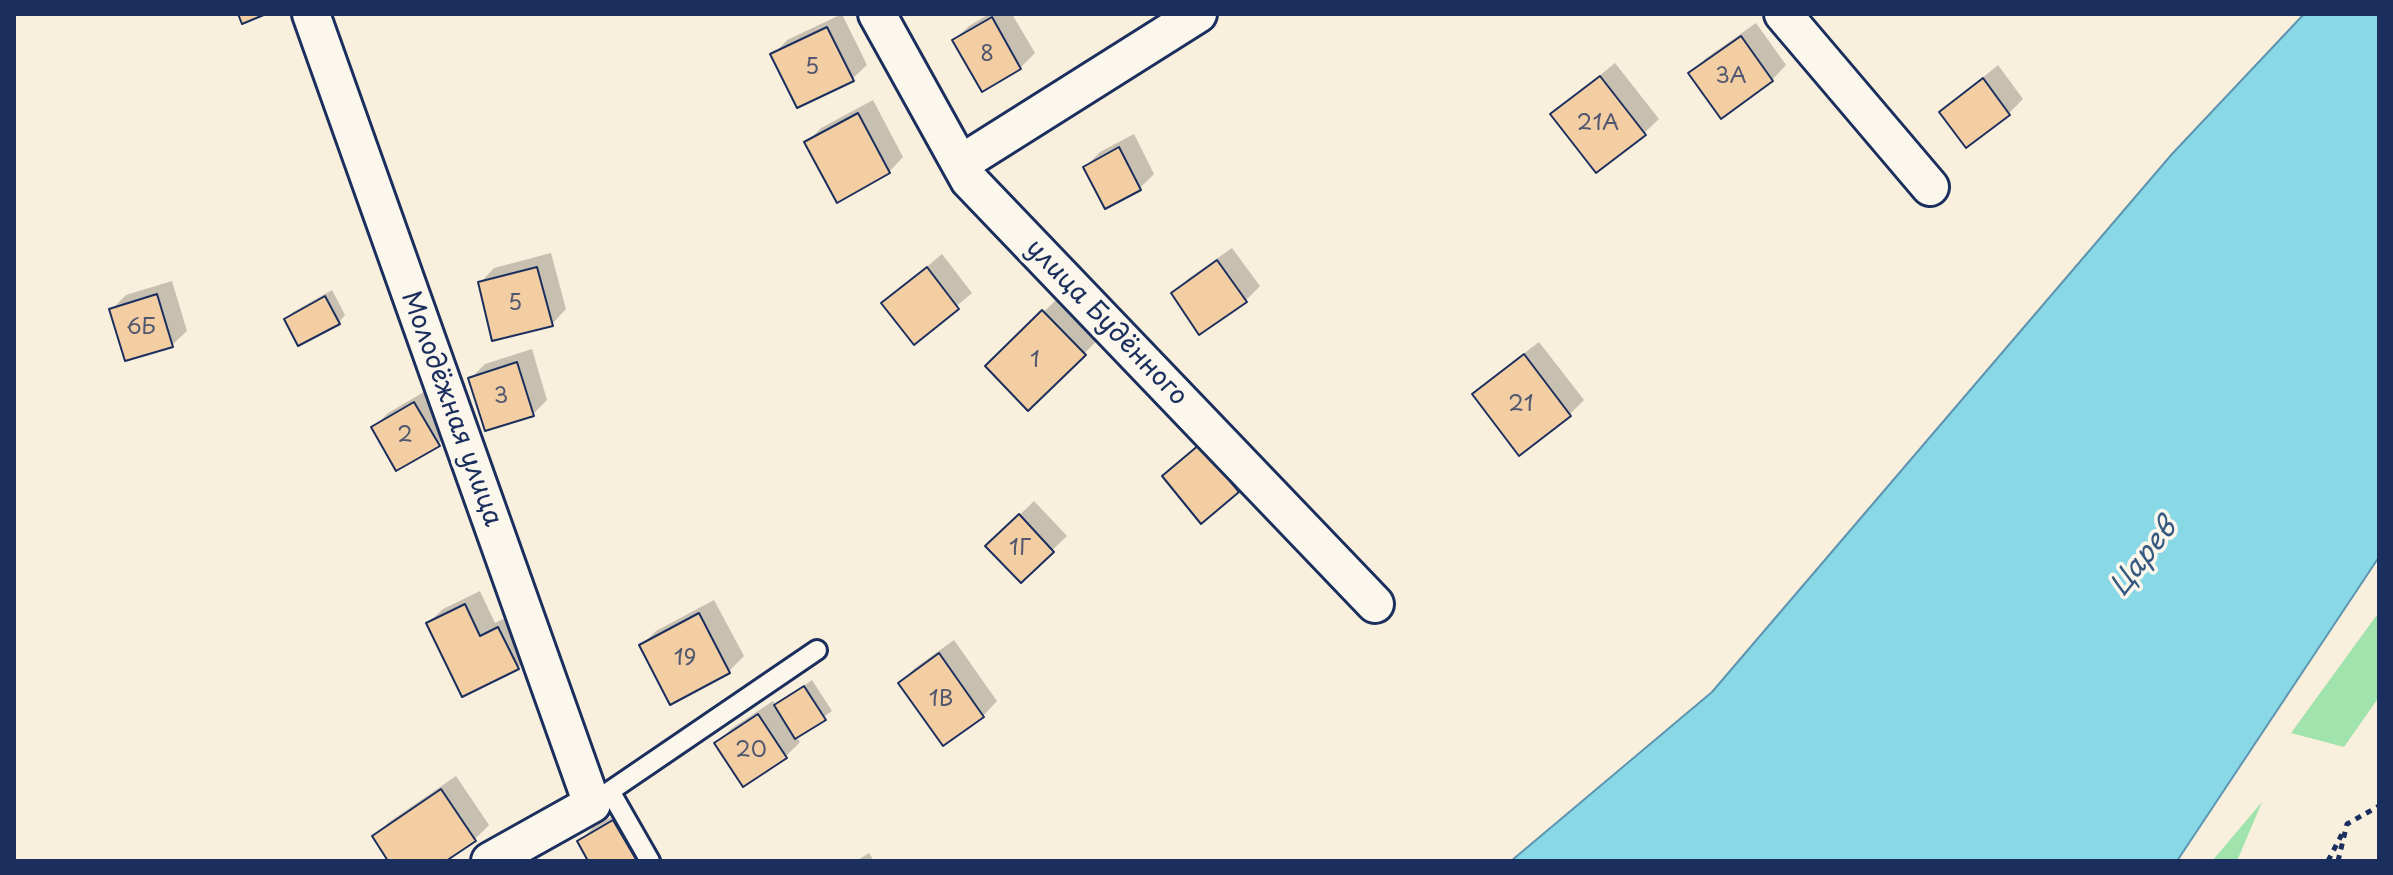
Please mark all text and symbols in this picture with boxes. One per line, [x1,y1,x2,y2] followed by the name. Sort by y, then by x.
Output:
[980,42,994,68] house number: 8
[805,55,819,81] house number: 5
[1715,64,1747,90] house number: 3А
[1577,111,1619,137] house number: 21А
[1019,233,1193,413] street label: улица Будённого
[394,287,508,531] street label: Молодёжная улица
[508,291,522,317] house number: 5
[126,315,156,341] house number: 6Б
[1030,348,1040,374] house number: 1
[494,384,508,410] house number: 3
[1508,392,1534,418] house number: 21
[397,423,413,449] house number: 2
[2103,513,2185,603] water label: Царев
[1009,536,1031,562] house number: 1Г
[674,646,696,672] house number: 19
[929,687,953,713] house number: 1В
[735,738,767,764] house number: 20

